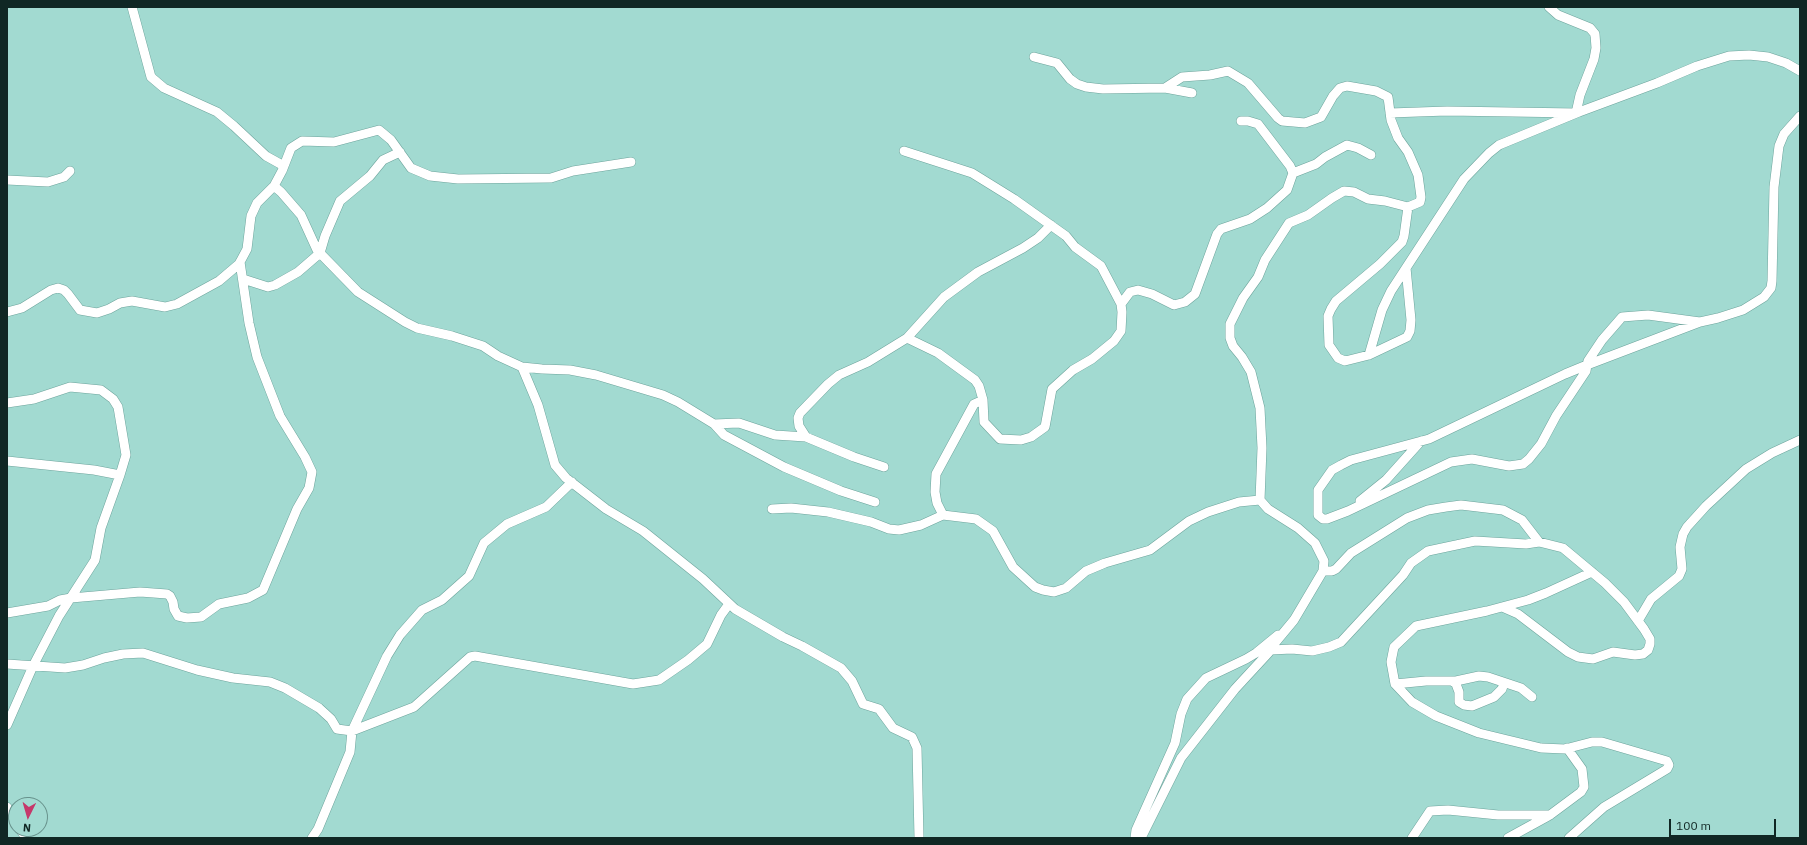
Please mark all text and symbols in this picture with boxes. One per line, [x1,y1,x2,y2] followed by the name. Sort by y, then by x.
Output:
[8,797,48,837] north arrow
[1671,811,1778,837] scale bar
[1676,818,1711,833] text: 100 m
[22,821,32,835] text: N

